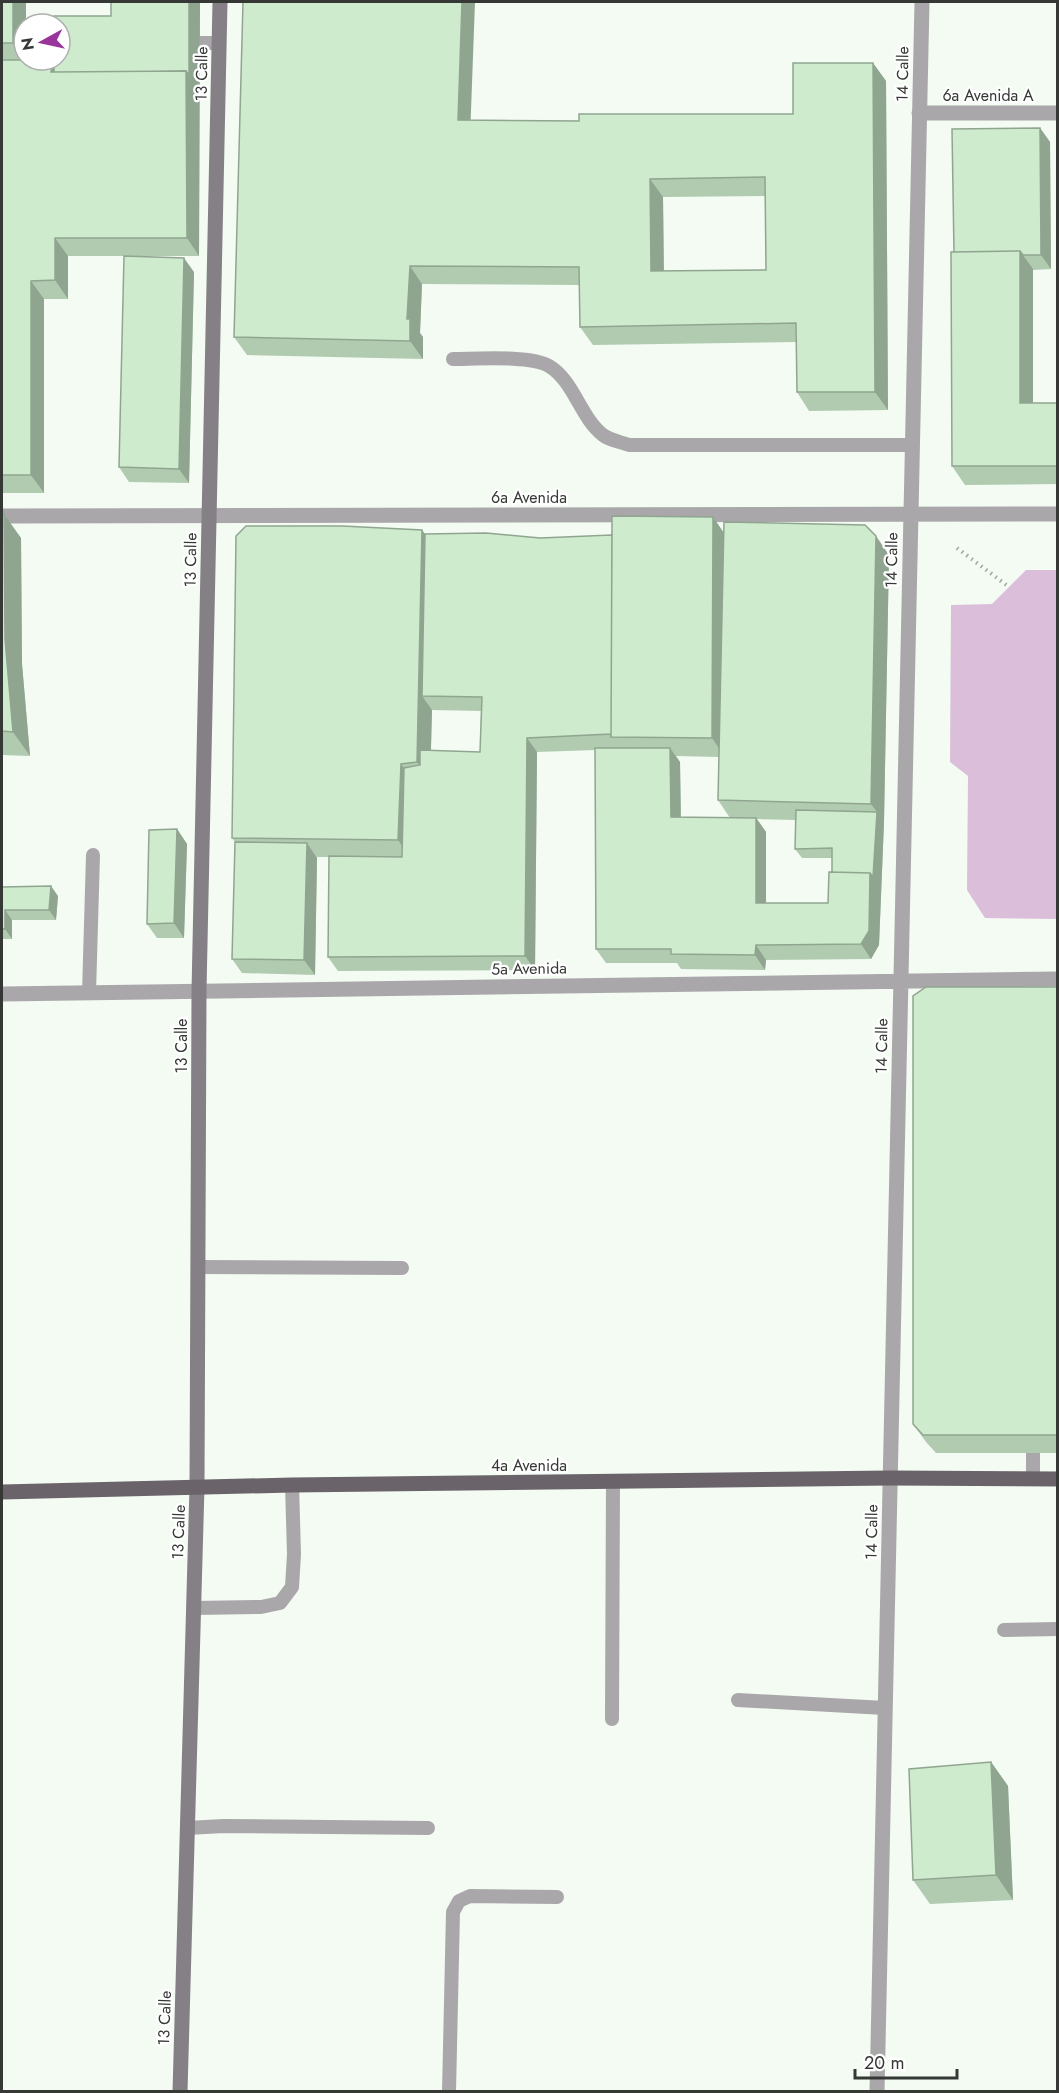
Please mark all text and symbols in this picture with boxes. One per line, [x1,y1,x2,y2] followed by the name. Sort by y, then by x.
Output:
[12,12,72,72] north arrow
[15,36,40,52] text: N
[190,46,213,102] street label: 13 Calle
[891,46,914,102] street label: 14 Calle
[942,84,1034,107] street label: 6a Avenida A
[491,486,567,509] street label: 6a Avenida
[179,532,202,588] street label: 13 Calle
[880,532,903,588] street label: 14 Calle
[491,956,567,981] street label: 5a Avenida
[870,1018,893,1074] street label: 14 Calle
[170,1019,193,1074] street label: 13 Calle
[491,1454,567,1477] street label: 4a Avenida
[166,1504,191,1560] street label: 13 Calle
[860,1504,883,1560] street label: 14 Calle
[152,1990,177,2046] street label: 13 Calle
[855,2042,957,2080] scale bar
[864,2050,904,2076] text: 20 m

